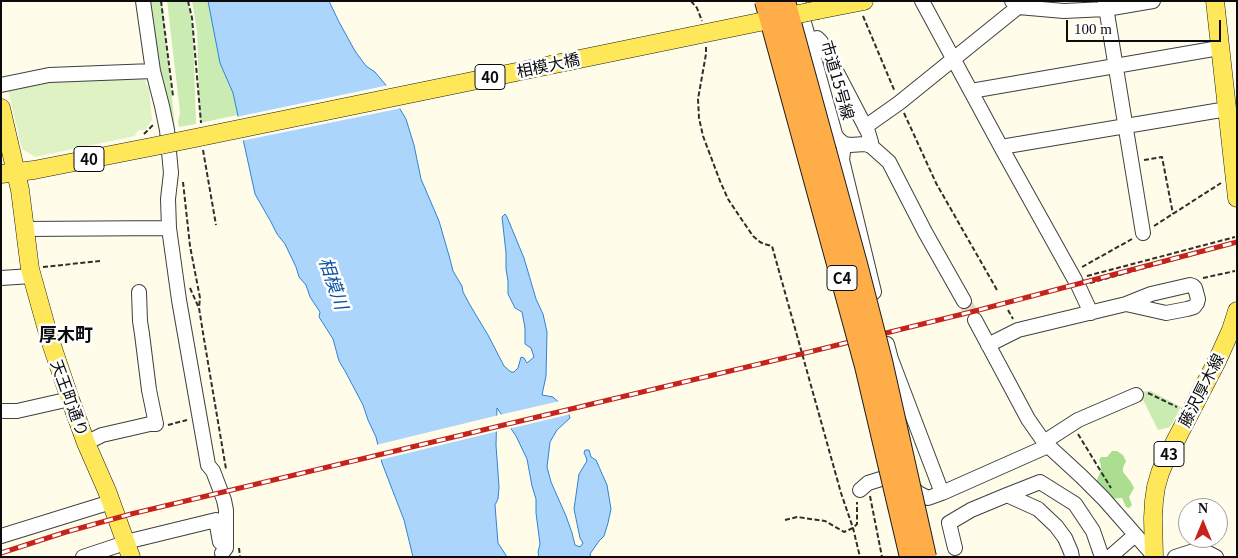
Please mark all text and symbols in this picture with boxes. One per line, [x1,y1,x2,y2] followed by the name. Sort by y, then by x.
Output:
[1068,10,1223,42] scale bar
[1074,21,1112,37] text: 100 m
[818,38,858,122] street label: 市道15号線
[515,49,581,81] street label: 相模大橋
[475,64,505,90] road number: 40
[74,146,104,172] road number: 40
[315,254,353,312] water label: 相模川
[827,266,857,290] road number: C4
[39,323,93,345] district label: 厚木町
[1174,350,1228,430] street label: 藤沢厚木線
[47,357,93,439] street label: 天王町通り
[1154,442,1184,466] road number: 43
[1178,498,1228,548] north arrow
[1198,501,1208,516] text: N

